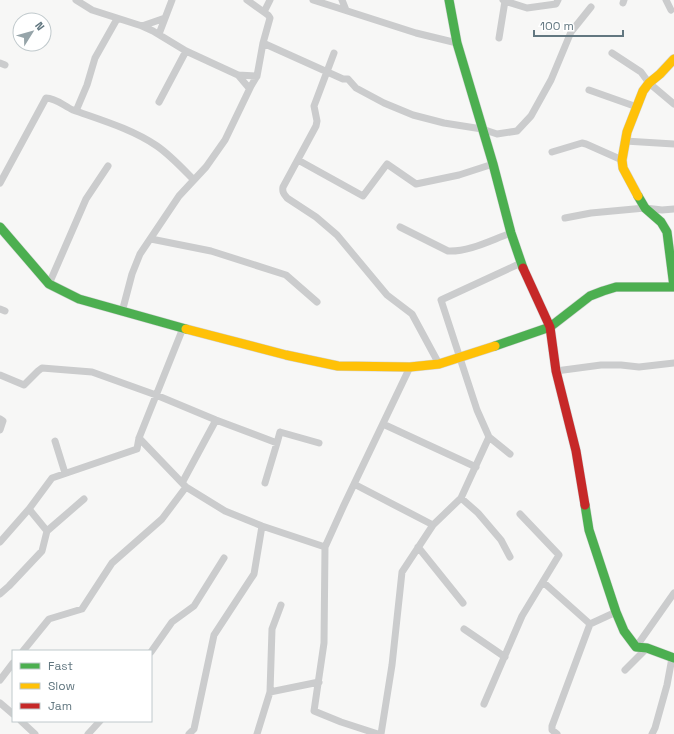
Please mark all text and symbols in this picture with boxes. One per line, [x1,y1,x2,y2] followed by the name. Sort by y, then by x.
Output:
[12,12,52,52] north arrow
[534,12,623,38] scale bar
[540,18,574,34] text: 100 m
[32,19,48,33] text: N
[12,650,152,722] legend
[48,658,73,674] text: Fast
[48,678,75,694] text: Slow
[48,698,72,714] text: Jam

